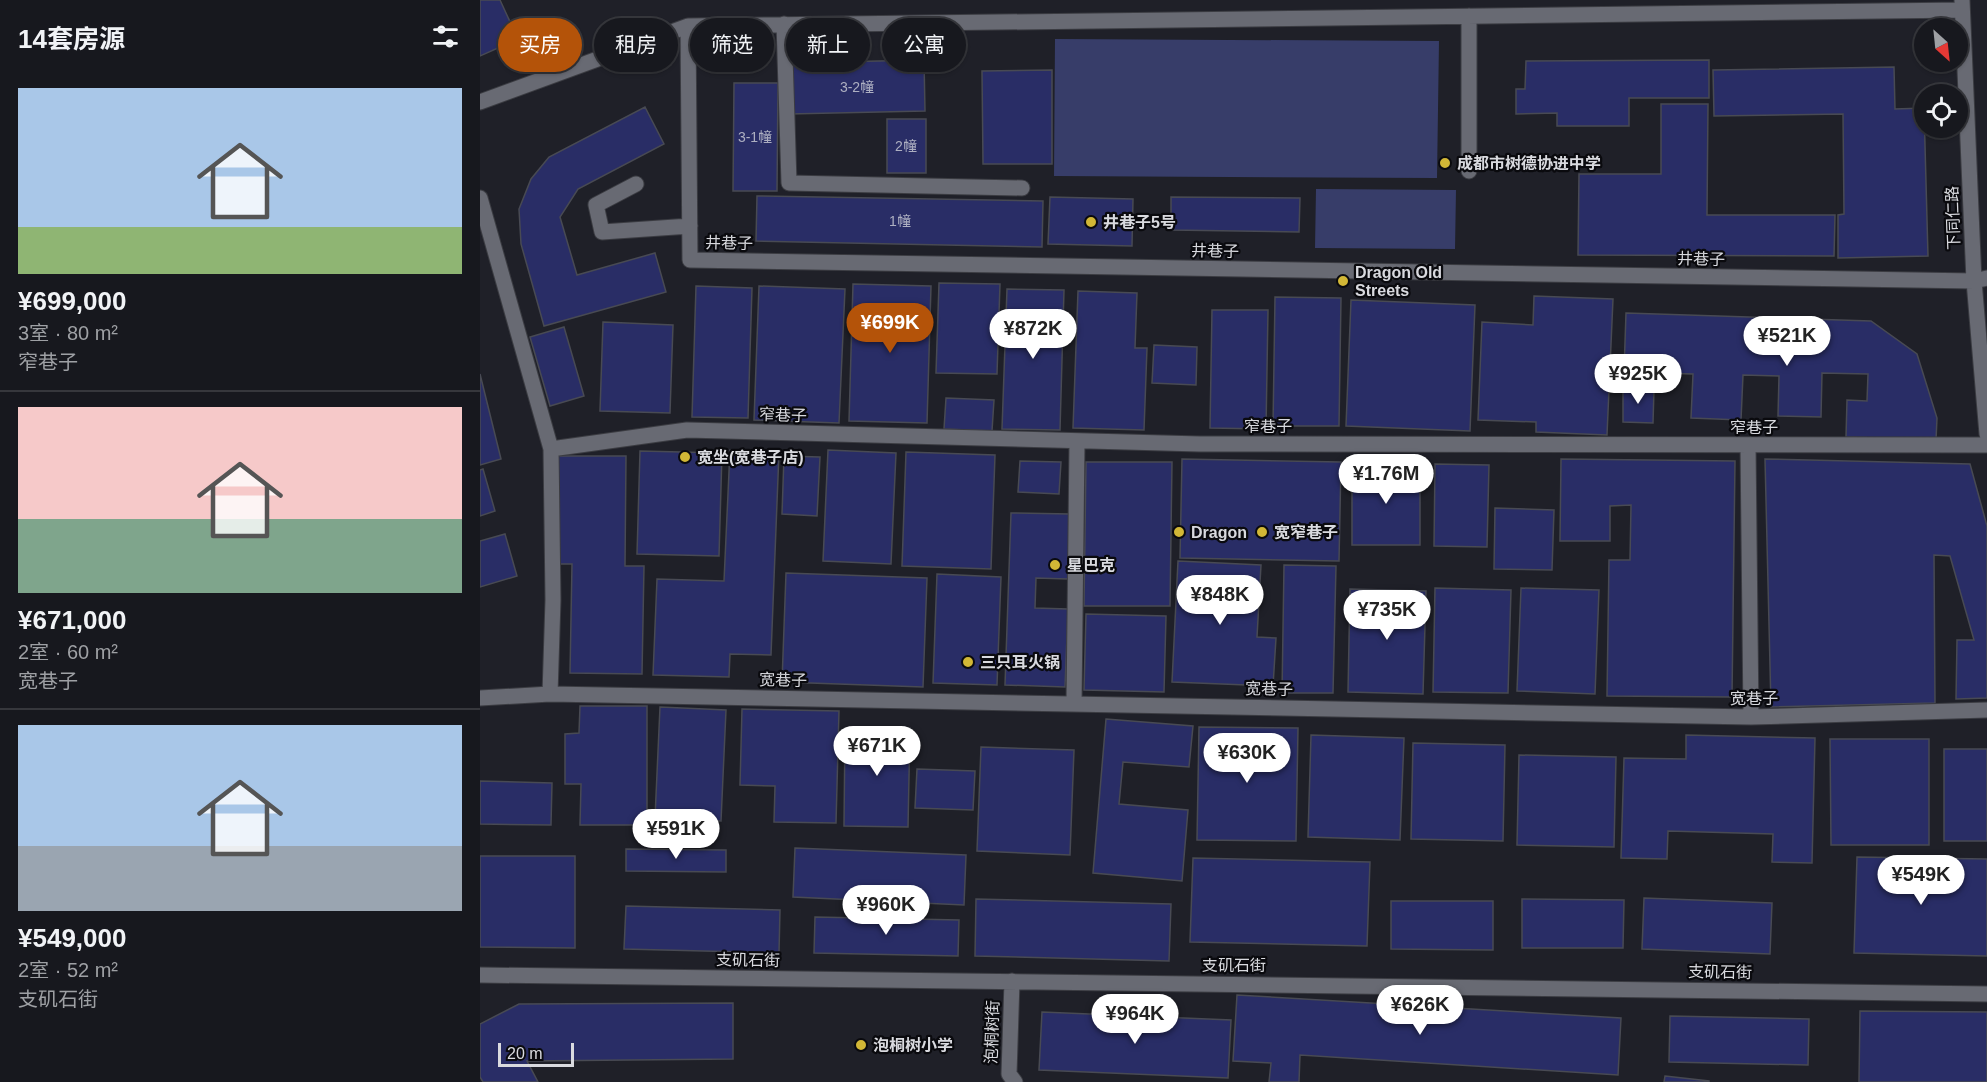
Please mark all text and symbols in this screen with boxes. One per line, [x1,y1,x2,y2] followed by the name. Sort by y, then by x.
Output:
[498,18,582,72] chip: 买房
[594,18,678,72] chip: 租房
[690,18,774,72] chip: 筛选
[786,18,870,72] chip: 新上
[882,18,966,72] chip: 公寓
[1914,18,1968,72] north arrow
[1914,18,1968,138] map controls
[429,20,462,53] icon: filters
[18,24,125,54] text: 14套房源
[840,79,874,95] house number: 3-2幢
[1914,84,1968,138] button: locate
[186,127,294,235] icon: home
[738,129,772,145] house number: 3-1幢
[895,138,917,154] house number: 2幢
[1457,154,1601,172] place label: 成都市树德协进中学
[1438,156,1452,170] marker: 成都市树德协进中学
[1943,186,1963,250] street label: 下同仁路
[889,213,911,229] house number: 1幢
[1103,213,1176,231] place label: 井巷子5号
[1084,215,1098,229] marker: 井巷子5号
[705,234,753,252] street label: 井巷子
[1191,242,1239,260] street label: 井巷子
[1677,250,1725,268] street label: 井巷子
[1355,264,1442,299] place label: Dragon Old Streets
[1336,274,1350,288] marker: Dragon Old Streets
[18,286,126,316] text: ¥699,000
[848,303,932,354] pin: ¥699K
[991,309,1075,360] pin: ¥872K
[861,311,919,333] text: ¥699K
[1745,316,1829,367] pin: ¥521K
[1004,317,1062,339] text: ¥872K
[18,322,118,344] text: 3室 · 80 m²
[1758,324,1816,346] text: ¥521K
[18,351,78,373] text: 窄巷子
[1596,354,1680,405] pin: ¥925K
[1609,362,1667,384] text: ¥925K
[759,406,807,424] street label: 窄巷子
[1244,418,1292,435] street label: 窄巷子
[1730,419,1778,436] street label: 窄巷子
[186,446,294,554] icon: home
[697,449,804,466] place label: 宽坐(宽巷子店)
[678,450,692,464] marker: 宽坐(宽巷子店)
[1337,454,1435,505] pin: ¥1.76M
[1353,462,1419,484] text: ¥1.76M
[1191,524,1247,541] place label: Dragon
[1274,524,1338,541] place label: 宽窄巷子
[1172,525,1186,539] marker: Dragon
[1255,525,1269,539] marker: 宽窄巷子
[1067,557,1115,574] place label: 星巴克
[1048,558,1062,572] marker: 星巴克
[1178,575,1262,626] pin: ¥848K
[1191,583,1249,605] text: ¥848K
[1345,590,1429,641] pin: ¥735K
[1358,598,1416,620] text: ¥735K
[18,605,126,635] text: ¥671,000
[18,641,118,663] text: 2室 · 60 m²
[980,654,1060,671] place label: 三只耳火锅
[961,655,975,669] marker: 三只耳火锅
[18,670,78,692] text: 宽巷子
[759,671,807,689] street label: 宽巷子
[1245,680,1293,698] street label: 宽巷子
[1730,690,1778,707] street label: 宽巷子
[835,726,919,777] pin: ¥671K
[1205,733,1289,784] pin: ¥630K
[848,734,906,756] text: ¥671K
[1218,741,1276,763] text: ¥630K
[186,764,294,872] icon: home
[634,809,718,860] pin: ¥591K
[647,817,705,839] text: ¥591K
[1879,855,1963,906] pin: ¥549K
[1892,863,1950,885] text: ¥549K
[844,885,928,936] pin: ¥960K
[857,893,915,915] text: ¥960K
[18,923,126,953] text: ¥549,000
[716,951,780,969] street label: 支矶石街
[1202,957,1266,974] street label: 支矶石街
[18,959,118,981] text: 2室 · 52 m²
[1688,963,1752,981] street label: 支矶石街
[1378,985,1462,1036] pin: ¥626K
[18,988,98,1010] text: 支矶石街
[1391,993,1449,1015] text: ¥626K
[1093,994,1177,1045] pin: ¥964K
[982,1000,1002,1064] street label: 泡桐树街
[1106,1002,1164,1024] text: ¥964K
[873,1036,953,1054] place label: 泡桐树小学
[854,1038,868,1052] marker: 泡桐树小学
[498,1040,574,1068] scale bar
[507,1045,543,1062] text: 20 m

